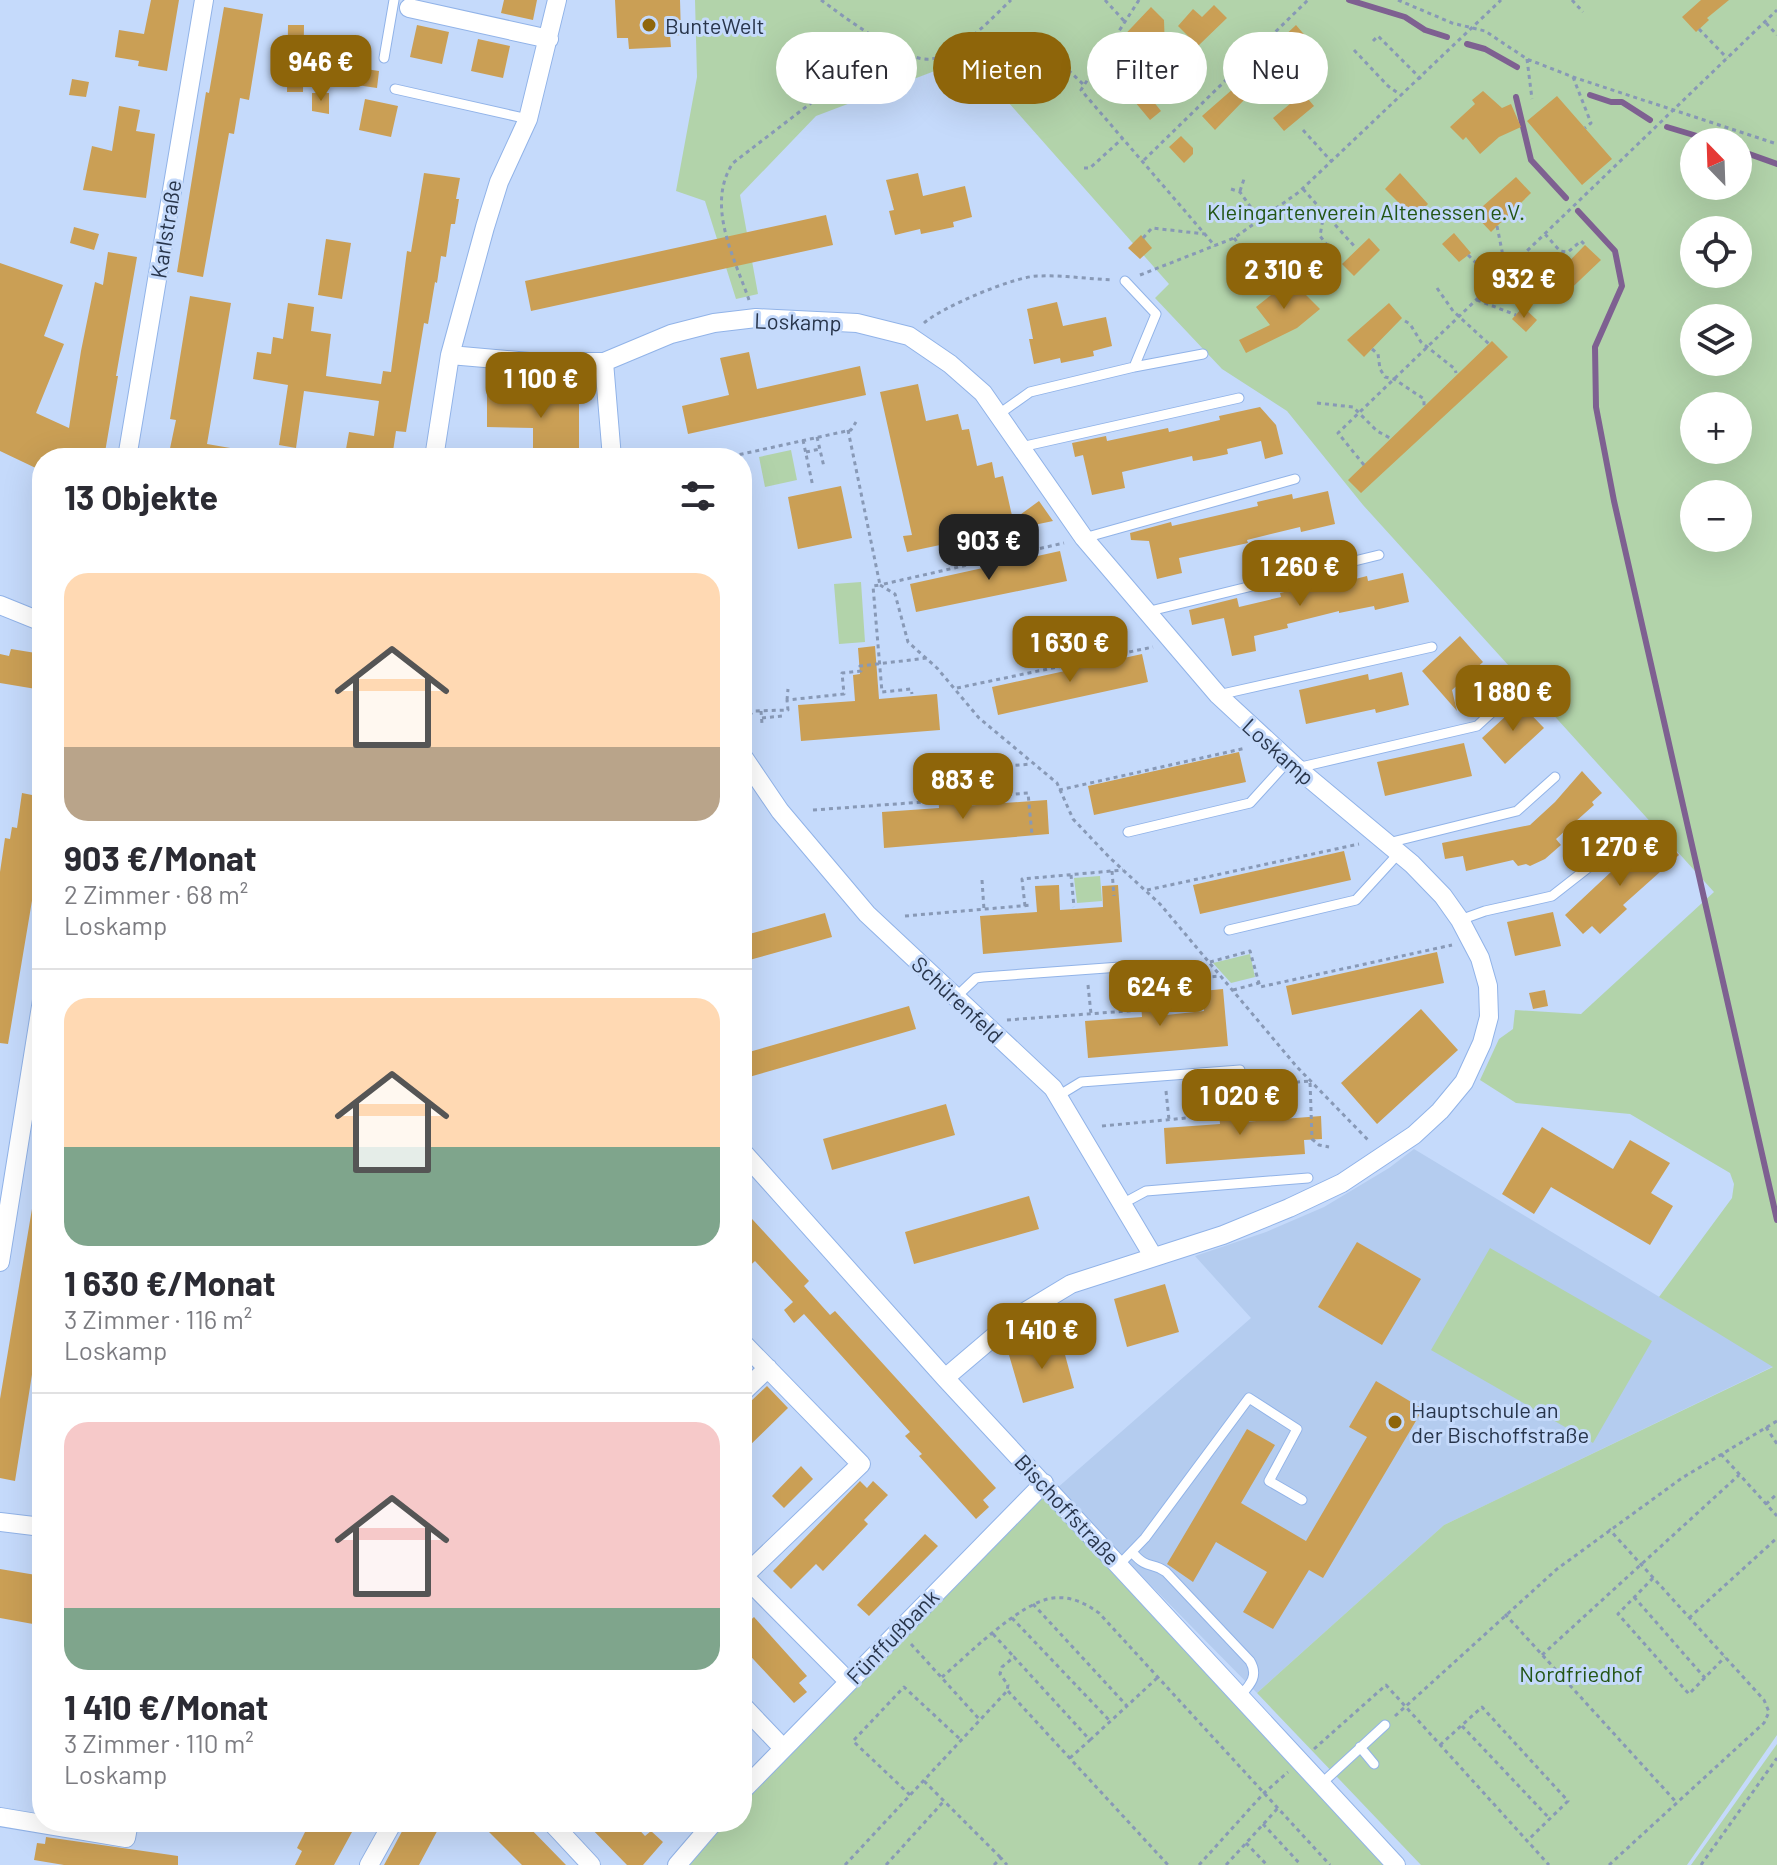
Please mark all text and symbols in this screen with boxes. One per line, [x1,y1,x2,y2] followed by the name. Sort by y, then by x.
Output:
[665,12,765,38] place label: BunteWelt
[640,16,658,34] marker: BunteWelt
[776,32,917,104] chip: Kaufen
[933,32,1071,104] chip: Mieten
[1087,32,1207,104] chip: Filter
[1223,32,1328,104] chip: Neu
[265,35,377,103] pin: 946 €
[288,45,354,76] text: 946 €
[1680,128,1752,200] north arrow
[1680,128,1752,552] map controls
[144,178,186,280] street label: Karlstraße
[1207,198,1525,224] park label: Kleingartenverein Altenessen e.V.
[1680,216,1752,288] button: locate
[1210,243,1358,311] pin: 2 310 €
[1468,252,1580,320] pin: 932 €
[1244,253,1324,284] text: 2 310 €
[1492,262,1556,293] text: 932 €
[1680,304,1752,376] button: layers
[754,306,842,336] street label: Loskamp
[467,352,615,420] pin: 1 100 €
[504,362,578,393] text: 1 100 €
[1680,392,1752,464] button: +
[676,474,720,518] icon: filters
[64,476,218,517] text: 13 Objekte
[1680,480,1752,552] button: −
[933,514,1045,582] pin: 903 €
[957,524,1021,555] text: 903 €
[1226,540,1374,608] pin: 1 260 €
[1260,550,1340,581] text: 1 260 €
[996,616,1144,684] pin: 1 630 €
[320,625,464,769] icon: home
[1031,626,1109,657] text: 1 630 €
[1439,665,1587,733] pin: 1 880 €
[1473,675,1553,706] text: 1 880 €
[1238,712,1320,790] street label: Loskamp
[907,753,1019,821] pin: 883 €
[931,763,995,794] text: 883 €
[1546,820,1694,888] pin: 1 270 €
[1581,830,1659,861] text: 1 270 €
[64,837,257,878] text: 903 €/Monat
[64,878,248,909] text: 2 Zimmer · 68 m²
[64,909,167,940] text: Loskamp
[907,950,1009,1048] street label: Schürenfeld
[1104,960,1216,1028] pin: 624 €
[1127,970,1193,1001] text: 624 €
[320,1050,464,1194] icon: home
[1166,1069,1314,1137] pin: 1 020 €
[1200,1079,1280,1110] text: 1 020 €
[64,1262,276,1303] text: 1 630 €/Monat
[64,1303,252,1334] text: 3 Zimmer · 116 m²
[968,1303,1116,1371] pin: 1 410 €
[1005,1313,1079,1344] text: 1 410 €
[64,1334,167,1365] text: Loskamp
[1411,1396,1589,1447] place label: Hauptschule an der Bischoffstraße
[1386,1413,1404,1431] marker: Hauptschule an der Bischoffstraße
[1010,1448,1126,1570] street label: Bischoffstraße
[320,1474,464,1618] icon: home
[840,1583,944,1689] street label: Fünffußbank
[1519,1660,1643,1686] park label: Nordfriedhof
[64,1686,268,1727] text: 1 410 €/Monat
[64,1727,254,1758] text: 3 Zimmer · 110 m²
[64,1758,167,1789] text: Loskamp

